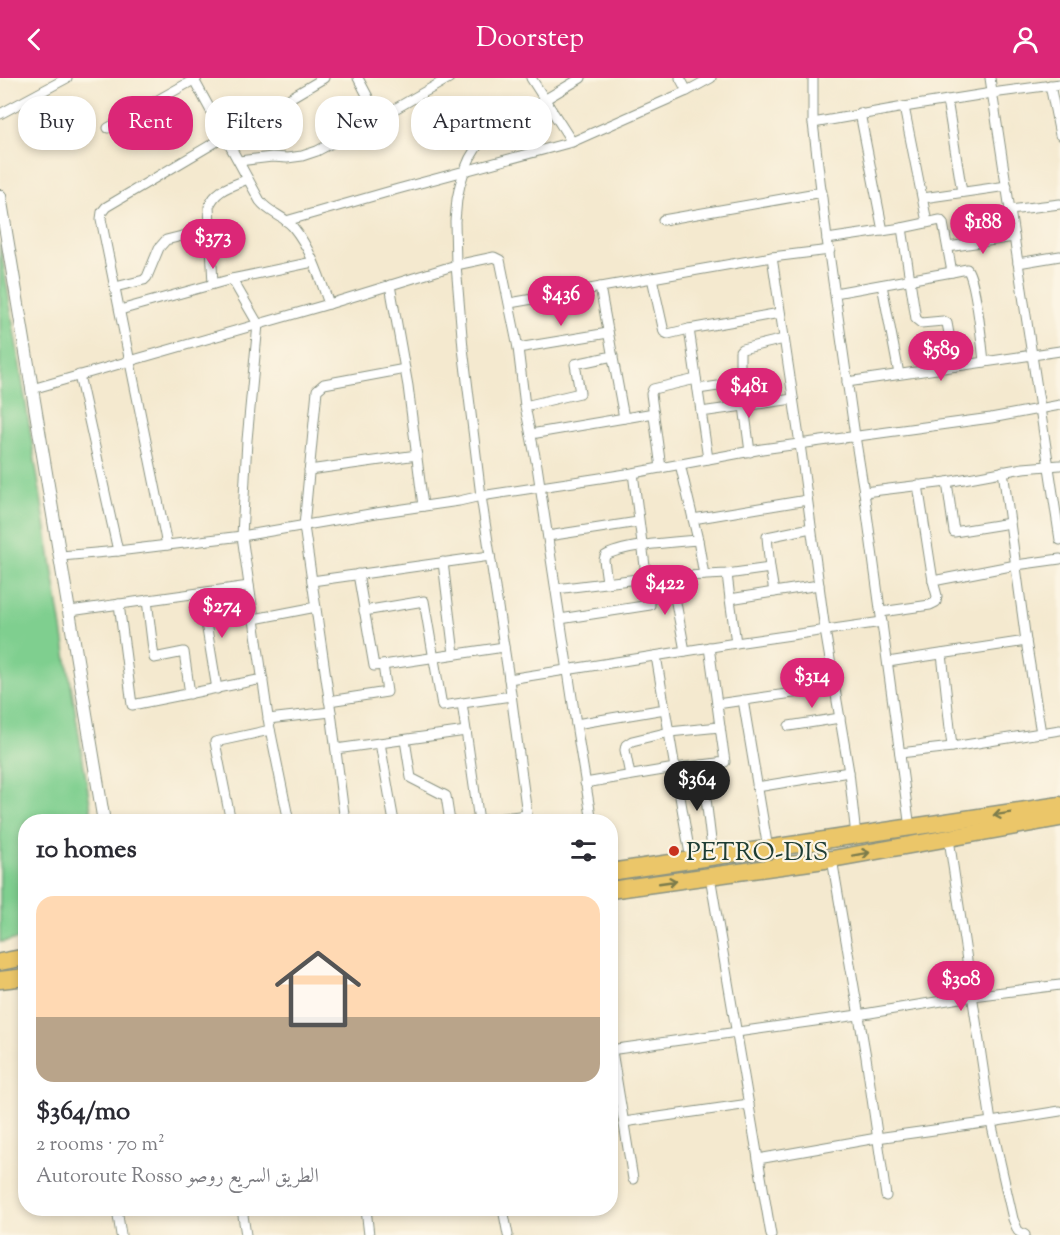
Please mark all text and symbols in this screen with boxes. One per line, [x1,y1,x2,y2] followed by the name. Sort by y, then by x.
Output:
[476,20,584,59] text: Doorstep
[18,23,51,56] icon: back
[1009,23,1042,56] icon: person
[18,96,96,150] chip: Buy
[108,96,193,150] chip: Rent
[205,96,303,150] chip: Filters
[315,96,399,150] chip: New
[411,96,552,150] chip: Apartment
[947,204,1019,255] pin: $188
[964,209,1002,238] text: $188
[177,219,249,270] pin: $373
[195,224,231,253] text: $373
[525,276,597,327] pin: $436
[542,281,580,310] text: $436
[905,331,977,382] pin: $589
[922,336,960,365] text: $589
[713,368,785,419] pin: $481
[730,373,768,402] text: $481
[629,565,701,616] pin: $422
[645,570,685,599] text: $422
[186,588,258,639] pin: $274
[203,593,241,622] text: $274
[776,658,848,709] pin: $314
[794,663,830,692] text: $314
[661,761,733,812] pin: $364
[678,766,716,795] text: $364
[993,808,1013,819] one-way arrow
[36,832,137,869] text: 10 homes
[567,834,600,867] icon: filters
[686,835,828,872] place label: PETRO-DIS
[667,844,681,858] marker: PETRO-DIS
[851,848,871,859] one-way arrow
[658,876,678,887] one-way arrow
[264,935,372,1043] icon: home
[925,961,997,1012] pin: $308
[941,966,981,995] text: $308
[36,1094,130,1131] text: $364/mo
[36,1131,165,1160] text: 2 rooms · 70 m²
[36,1163,319,1192] text: Autoroute Rosso الطريق السريع روصو

